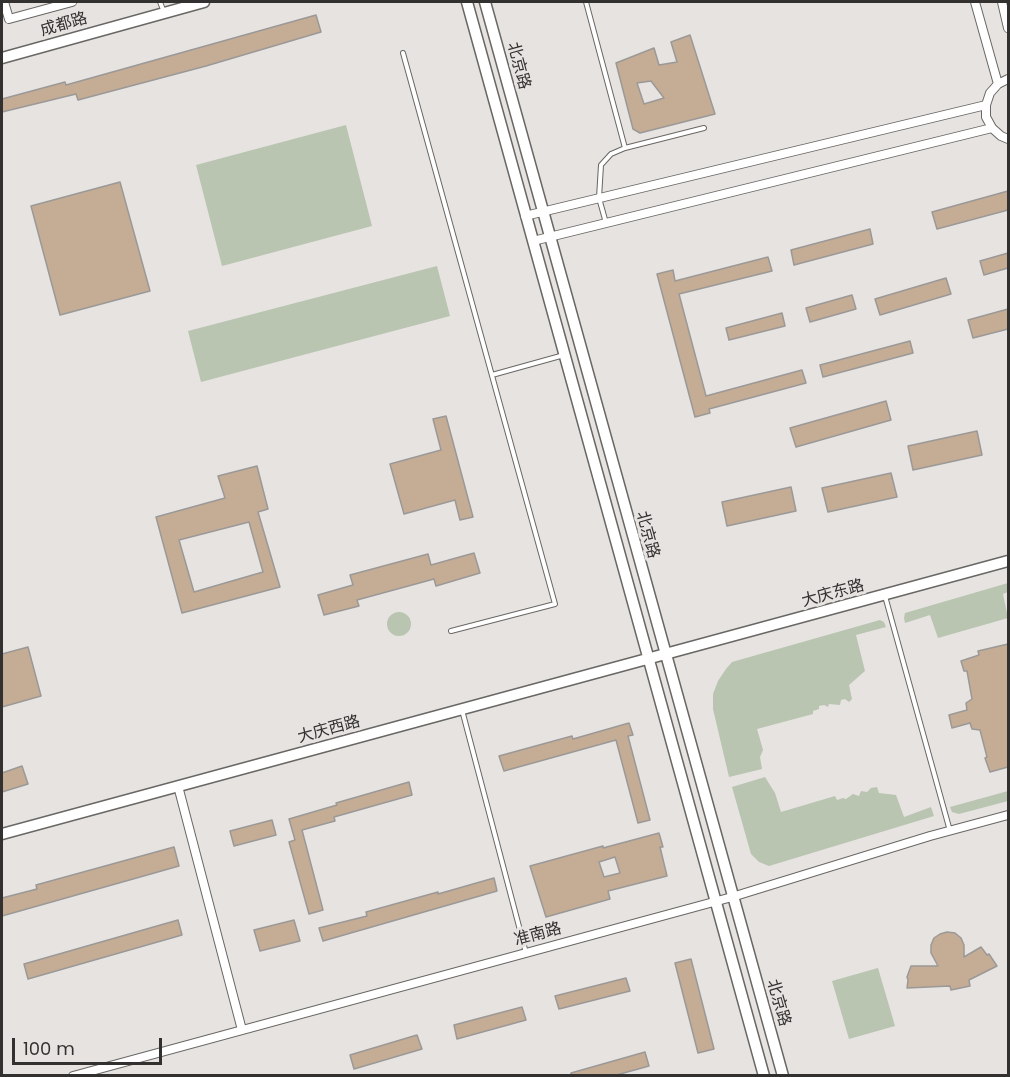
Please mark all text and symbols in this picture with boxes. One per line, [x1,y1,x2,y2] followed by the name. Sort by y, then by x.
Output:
[38,9,90,41] street label: 成都路
[503,40,533,92] street label: 北京路
[632,509,662,561] street label: 北京路
[800,576,866,612] street label: 大庆东路
[296,712,362,748] street label: 大庆西路
[512,920,564,950] street label: 准南路
[762,977,794,1029] street label: 北京路
[15,1026,165,1064] scale bar
[23,1036,75,1061] text: 100 m

